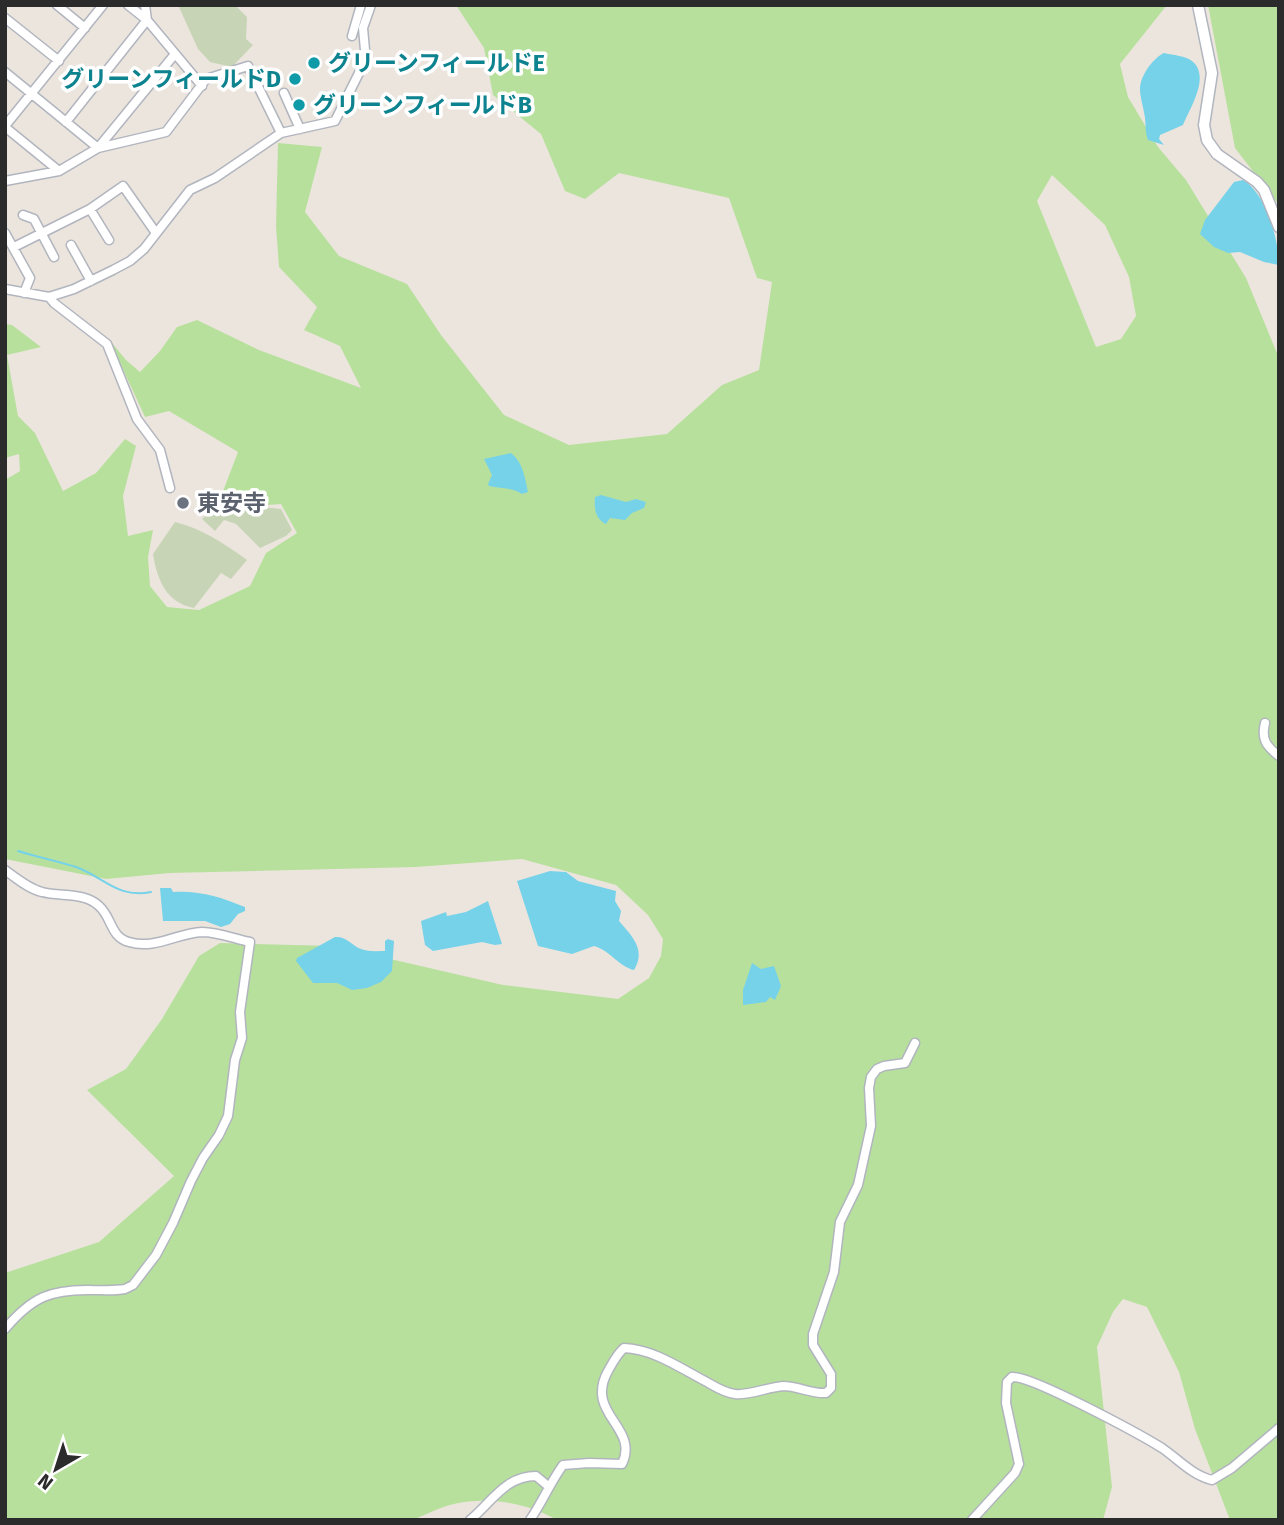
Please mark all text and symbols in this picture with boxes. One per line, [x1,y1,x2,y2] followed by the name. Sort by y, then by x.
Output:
[328,49,545,77] place label: グリーンフィールドE
[306,55,322,71] marker: グリーンフィールドE
[61,65,281,93] place label: グリーンフィールドD
[287,71,303,87] marker: グリーンフィールドD
[313,91,532,119] place label: グリーンフィールドB
[291,97,307,113] marker: グリーンフィールドB
[197,489,266,517] place label: 東安寺
[175,495,191,511] marker: 東安寺
[21,1434,91,1504] north arrow
[33,1469,58,1495] text: N

